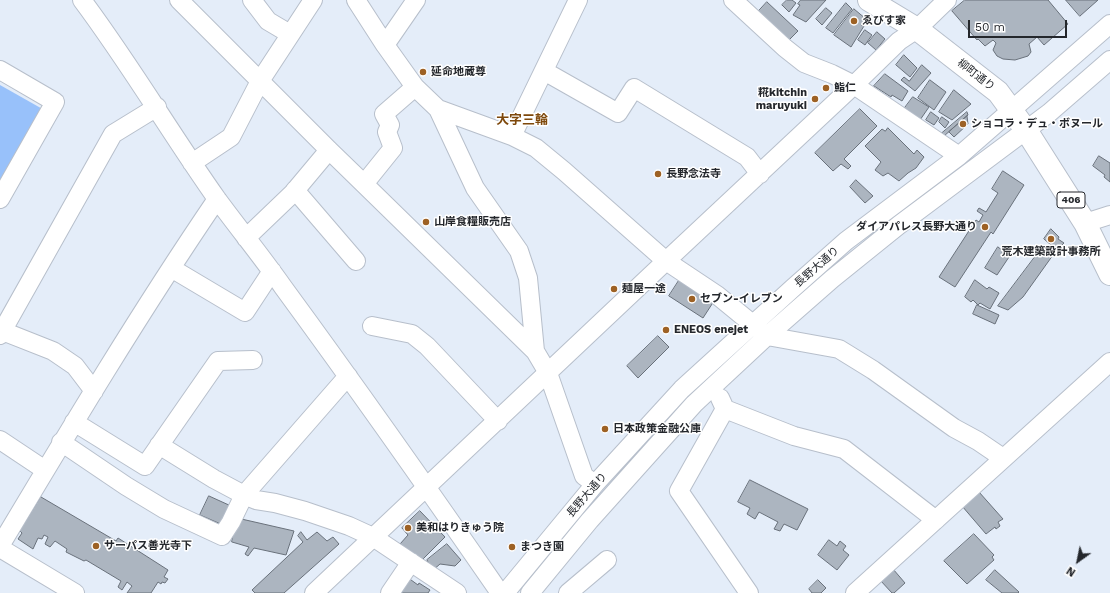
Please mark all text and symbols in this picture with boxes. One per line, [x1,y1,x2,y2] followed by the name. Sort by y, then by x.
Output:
[970,12,1069,38] scale bar
[862,14,906,28] place label: ゑびす家
[849,16,859,26] marker: ゑびす家
[975,20,1005,34] text: 50 m
[955,56,997,94] street label: 柳町通り
[431,65,486,79] place label: 延命地蔵尊
[418,67,428,77] marker: 延命地蔵尊
[834,81,856,95] place label: 鮨仁
[821,83,831,93] marker: 鮨仁
[756,86,807,112] place label: 糀kitchin maruyuki
[810,94,820,104] marker: 糀kitchin maruyuki
[496,112,548,128] district label: 大字三輪
[971,117,1103,131] place label: ショコラ・デュ・ボヌール
[958,119,968,129] marker: ショコラ・デュ・ボヌール
[666,167,721,181] place label: 長野念法寺
[653,169,663,179] marker: 長野念法寺
[1057,192,1085,208] road number: 406
[434,215,511,229] place label: 山岸食糧販売店
[421,217,431,227] marker: 山岸食糧販売店
[856,220,977,234] place label: ダイアパレス長野大通り
[980,222,990,232] marker: ダイアパレス長野大通り
[1046,234,1056,244] marker: 荒木建築設計事務所
[792,244,842,290] street label: 長野大通り
[1002,245,1100,259] place label: 荒木建築設計事務所
[622,282,666,296] place label: 麺屋一途
[609,284,619,294] marker: 麺屋一途
[700,292,783,306] place label: セブン-イレブン
[687,294,697,304] marker: セブン-イレブン
[674,323,748,337] place label: ENEOS enejet
[661,325,671,335] marker: ENEOS enejet
[613,422,701,436] place label: 日本政策金融公庫
[600,424,610,434] marker: 日本政策金融公庫
[564,470,610,520] street label: 長野大通り
[416,521,504,535] place label: 美和はりきゅう院
[403,523,413,533] marker: 美和はりきゅう院
[104,539,192,553] place label: サーパス善光寺下
[520,540,564,554] place label: まつき園
[91,541,101,551] marker: サーパス善光寺下
[1058,541,1098,581] north arrow
[507,542,517,552] marker: まつき園
[1064,564,1078,579] text: N

